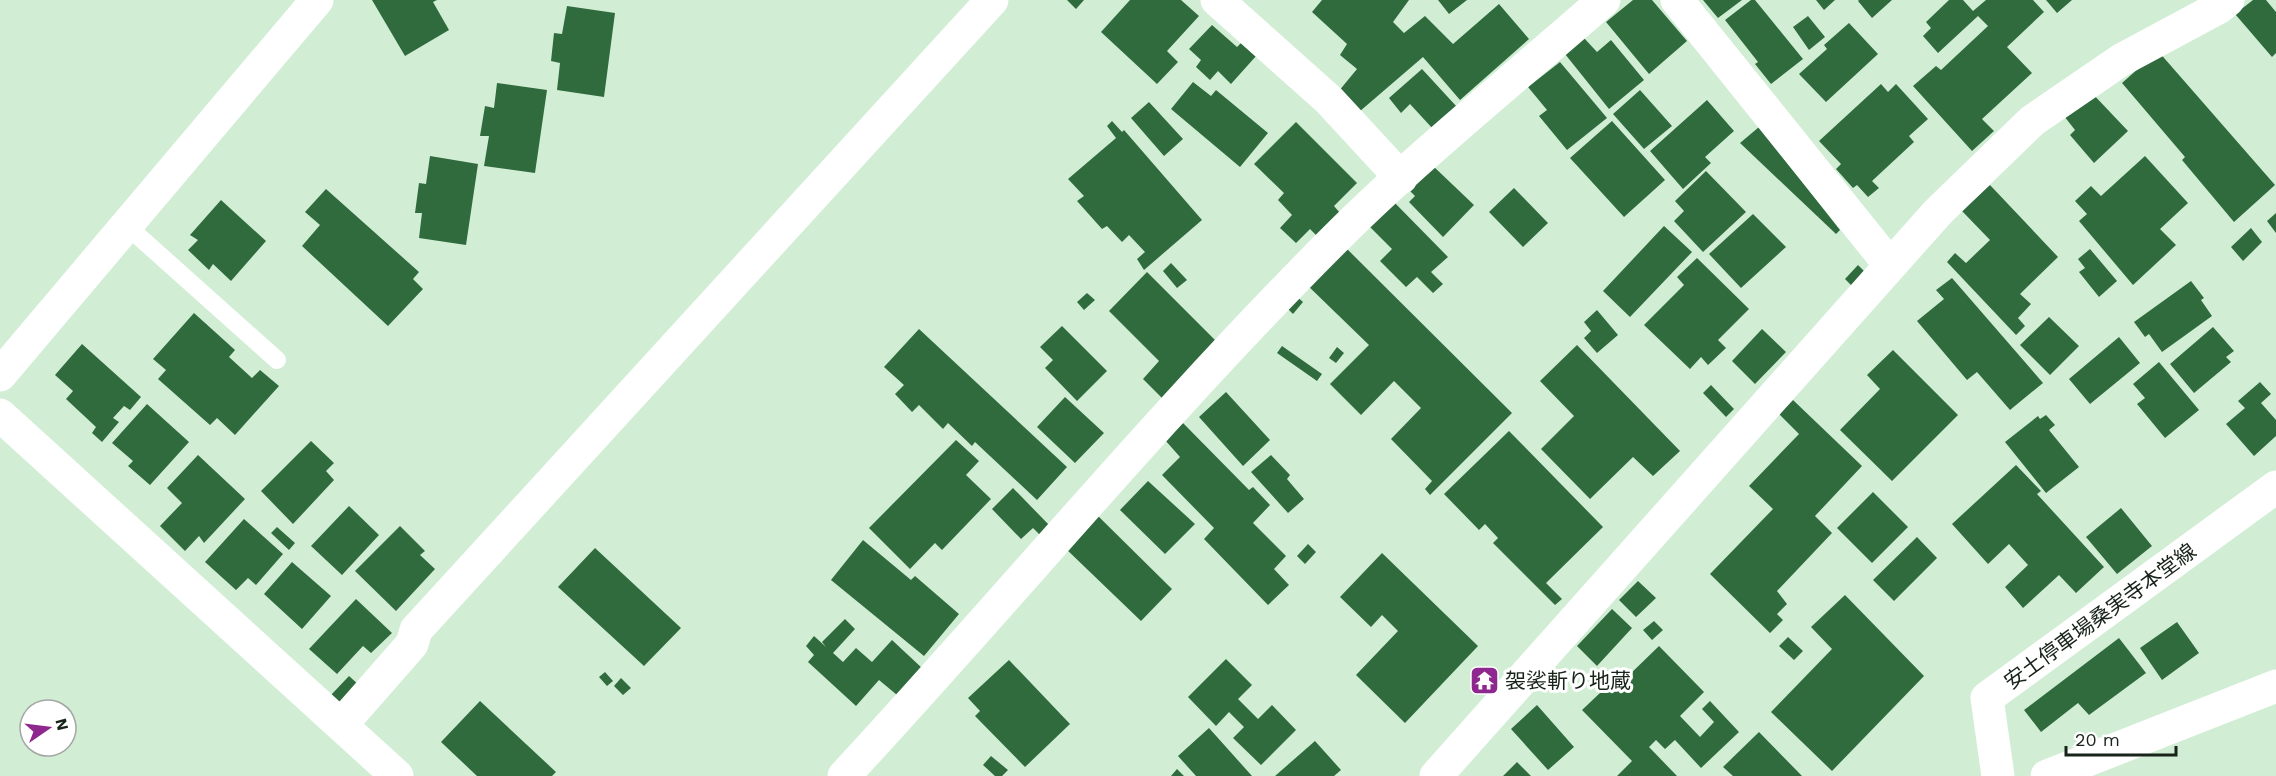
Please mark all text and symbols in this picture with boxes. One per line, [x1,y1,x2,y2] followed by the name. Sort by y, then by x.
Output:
[1999,538,2201,694] street label: 安土停車場桑実寺本堂線
[1468,664,1500,696] temple icon: 袈裟斬り地蔵
[1505,668,1631,693] place label: 袈裟斬り地蔵
[18,698,78,758] north arrow
[51,716,73,733] text: N
[2066,719,2176,757] scale bar
[2075,729,2120,750] text: 20 m

